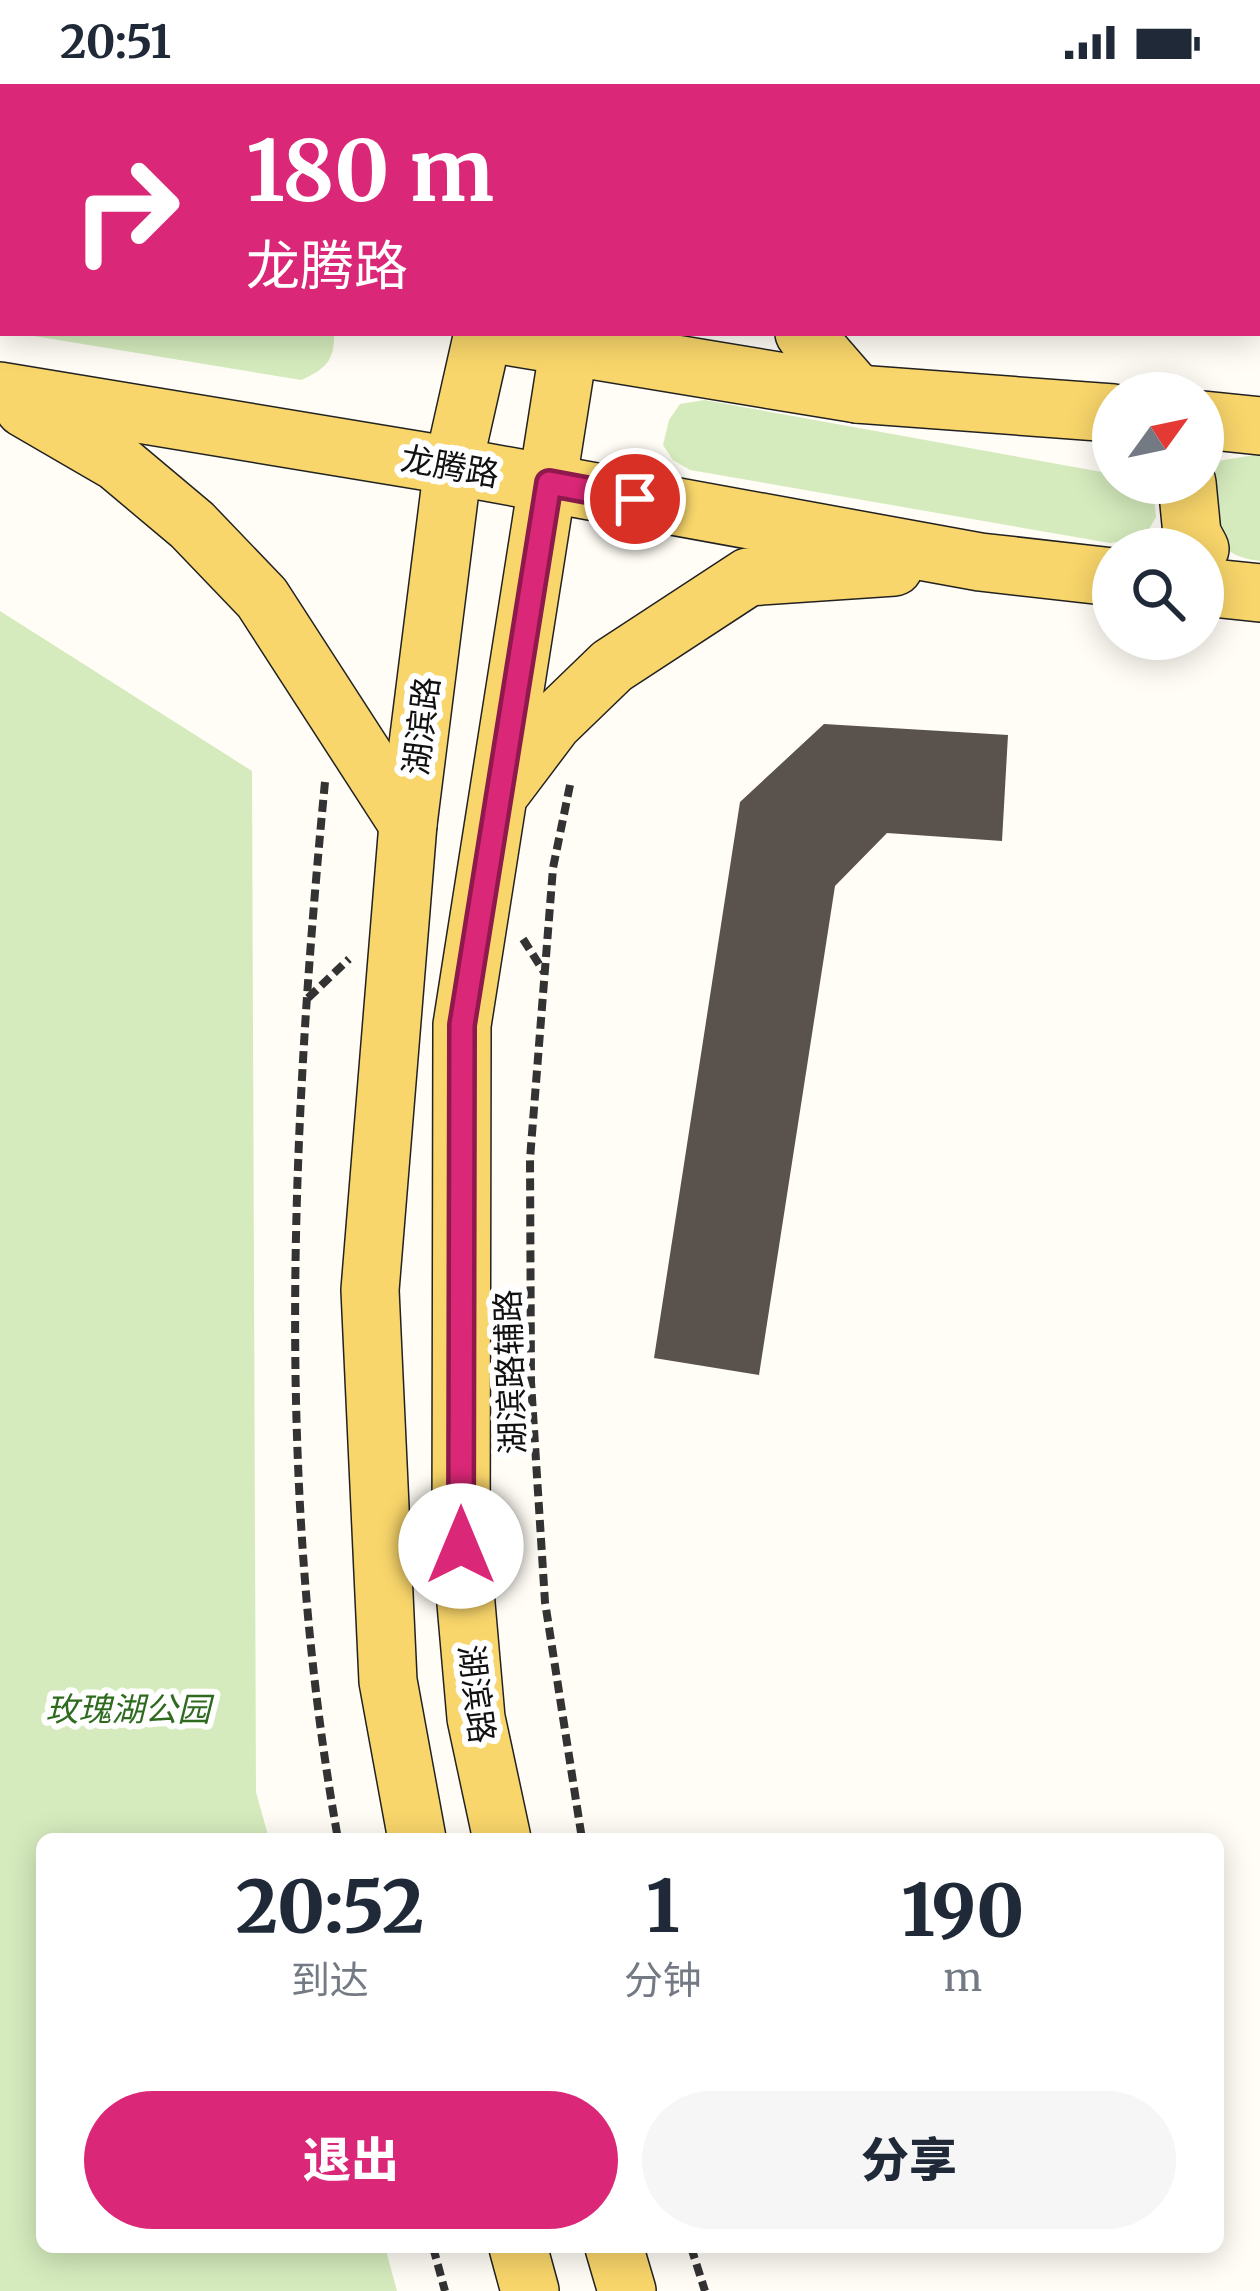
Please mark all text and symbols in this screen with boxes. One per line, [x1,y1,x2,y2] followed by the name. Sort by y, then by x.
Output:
[60,14,171,70] text: 20:51
[246,118,494,224] text: 180 m
[48,132,204,288] icon: right
[246,232,408,300] text: 龙腾路
[1092,372,1224,504] north arrow
[1092,372,1224,660] map controls
[398,438,502,495] street label: 龙腾路
[584,448,686,550] pin
[602,466,668,532] icon: arrive
[1092,528,1224,660] button: search
[395,674,448,778] street label: 湖滨路
[487,1289,534,1455] street label: 湖滨路辅路
[398,1483,524,1609] position arrow
[450,1642,503,1746] street label: 湖滨路
[46,1689,215,1730] park label: 玫瑰湖公园
[236,1861,424,1952] text: 20:52
[646,1861,680,1952] text: 1
[901,1865,1024,1956] text: 190
[943,1953,982,2002] text: m
[291,1956,369,2005] text: 到达
[624,1956,702,2005] text: 分钟
[84,2091,618,2229] button: 退出
[642,2091,1176,2229] button: 分享

